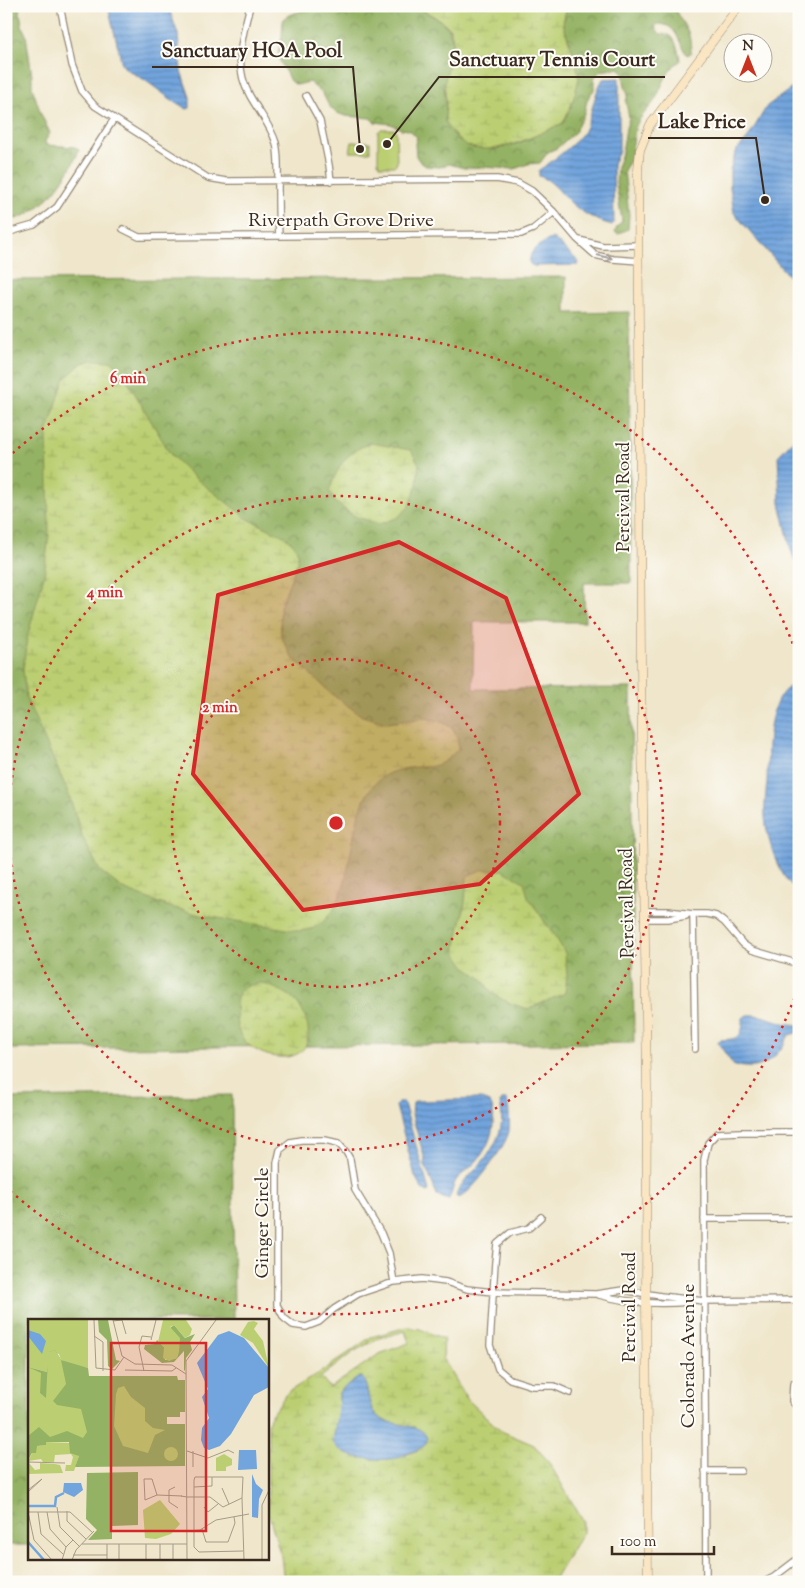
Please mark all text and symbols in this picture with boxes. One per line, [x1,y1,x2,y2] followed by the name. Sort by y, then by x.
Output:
[152,32,353,67] callout: Sanctuary HOA Pool
[722,32,772,82] north arrow
[742,37,754,57] text: N
[162,38,343,67] text: Sanctuary HOA Pool
[439,42,665,77] callout: Sanctuary Tennis Court
[449,47,655,76] text: Sanctuary Tennis Court
[648,103,756,138] callout: Lake Price
[658,109,746,138] text: Lake Price
[248,208,434,235] street label: Riverpath Grove Drive
[596,253,612,262] one-way arrow
[110,369,146,390] text: 6 min
[611,441,638,552] street label: Percival Road
[86,583,123,604] text: 4 min
[202,698,238,719] text: 2 min
[327,814,345,832] centre of rings
[614,847,642,958] street label: Percival Road
[250,1167,277,1279] street label: Ginger Circle
[617,1251,644,1362] street label: Percival Road
[676,1284,703,1428] street label: Colorado Avenue
[28,1319,269,1560] inset map
[612,1523,715,1555] scale bar
[620,1532,657,1553] text: 100 m

